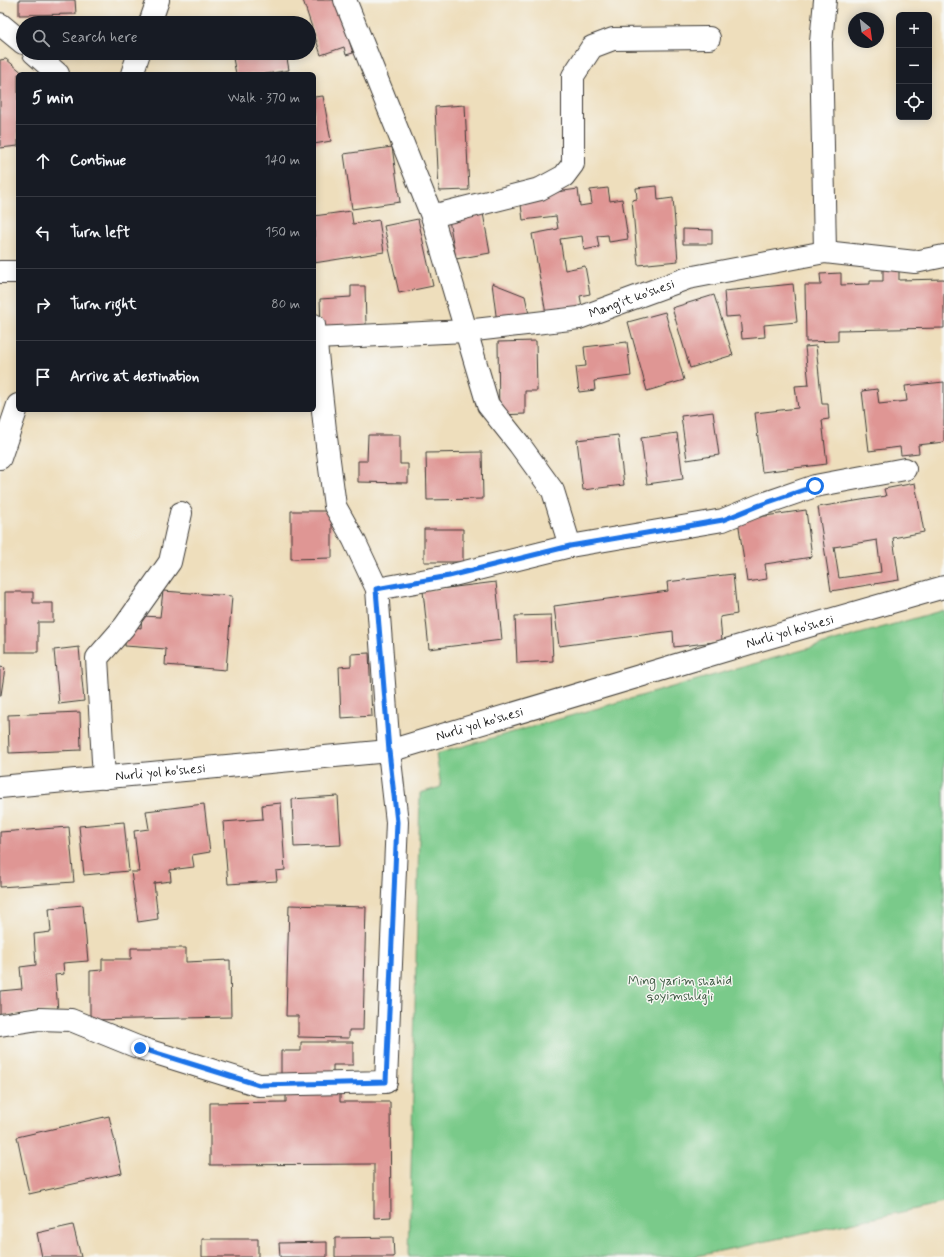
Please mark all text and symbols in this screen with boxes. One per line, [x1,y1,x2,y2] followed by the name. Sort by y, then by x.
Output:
[848,12,884,48] north arrow
[896,12,932,120] map controls
[896,12,932,48] button: +
[16,16,316,60] search box
[30,27,52,49] icon: search
[62,28,138,48] text: Search here
[896,48,932,84] button: −
[896,84,932,120] button: locate
[32,87,74,109] text: 5 min
[228,90,300,107] text: Walk · 370 m
[32,150,54,172] icon: ahead
[70,151,126,171] text: Continue
[265,152,300,169] text: 140 m
[32,222,54,244] icon: left
[70,223,130,243] text: Turn left
[266,224,300,241] text: 150 m
[586,275,677,322] street label: Mang'it ko'shesi
[32,294,54,316] icon: right
[70,295,137,315] text: Turn right
[271,296,300,313] text: 80 m
[32,366,54,388] icon: arrive
[70,367,199,387] text: Arrive at destination
[806,477,824,495] route start
[744,611,836,652] street label: Nurli yol ko'shesi
[434,703,525,745] street label: Nurli yol ko'shesi
[114,760,206,785] street label: Nurli yol ko'shesi
[628,973,732,1005] park label: Ming yarim shahid qoyimshlig'i
[131,1039,149,1057] route end

